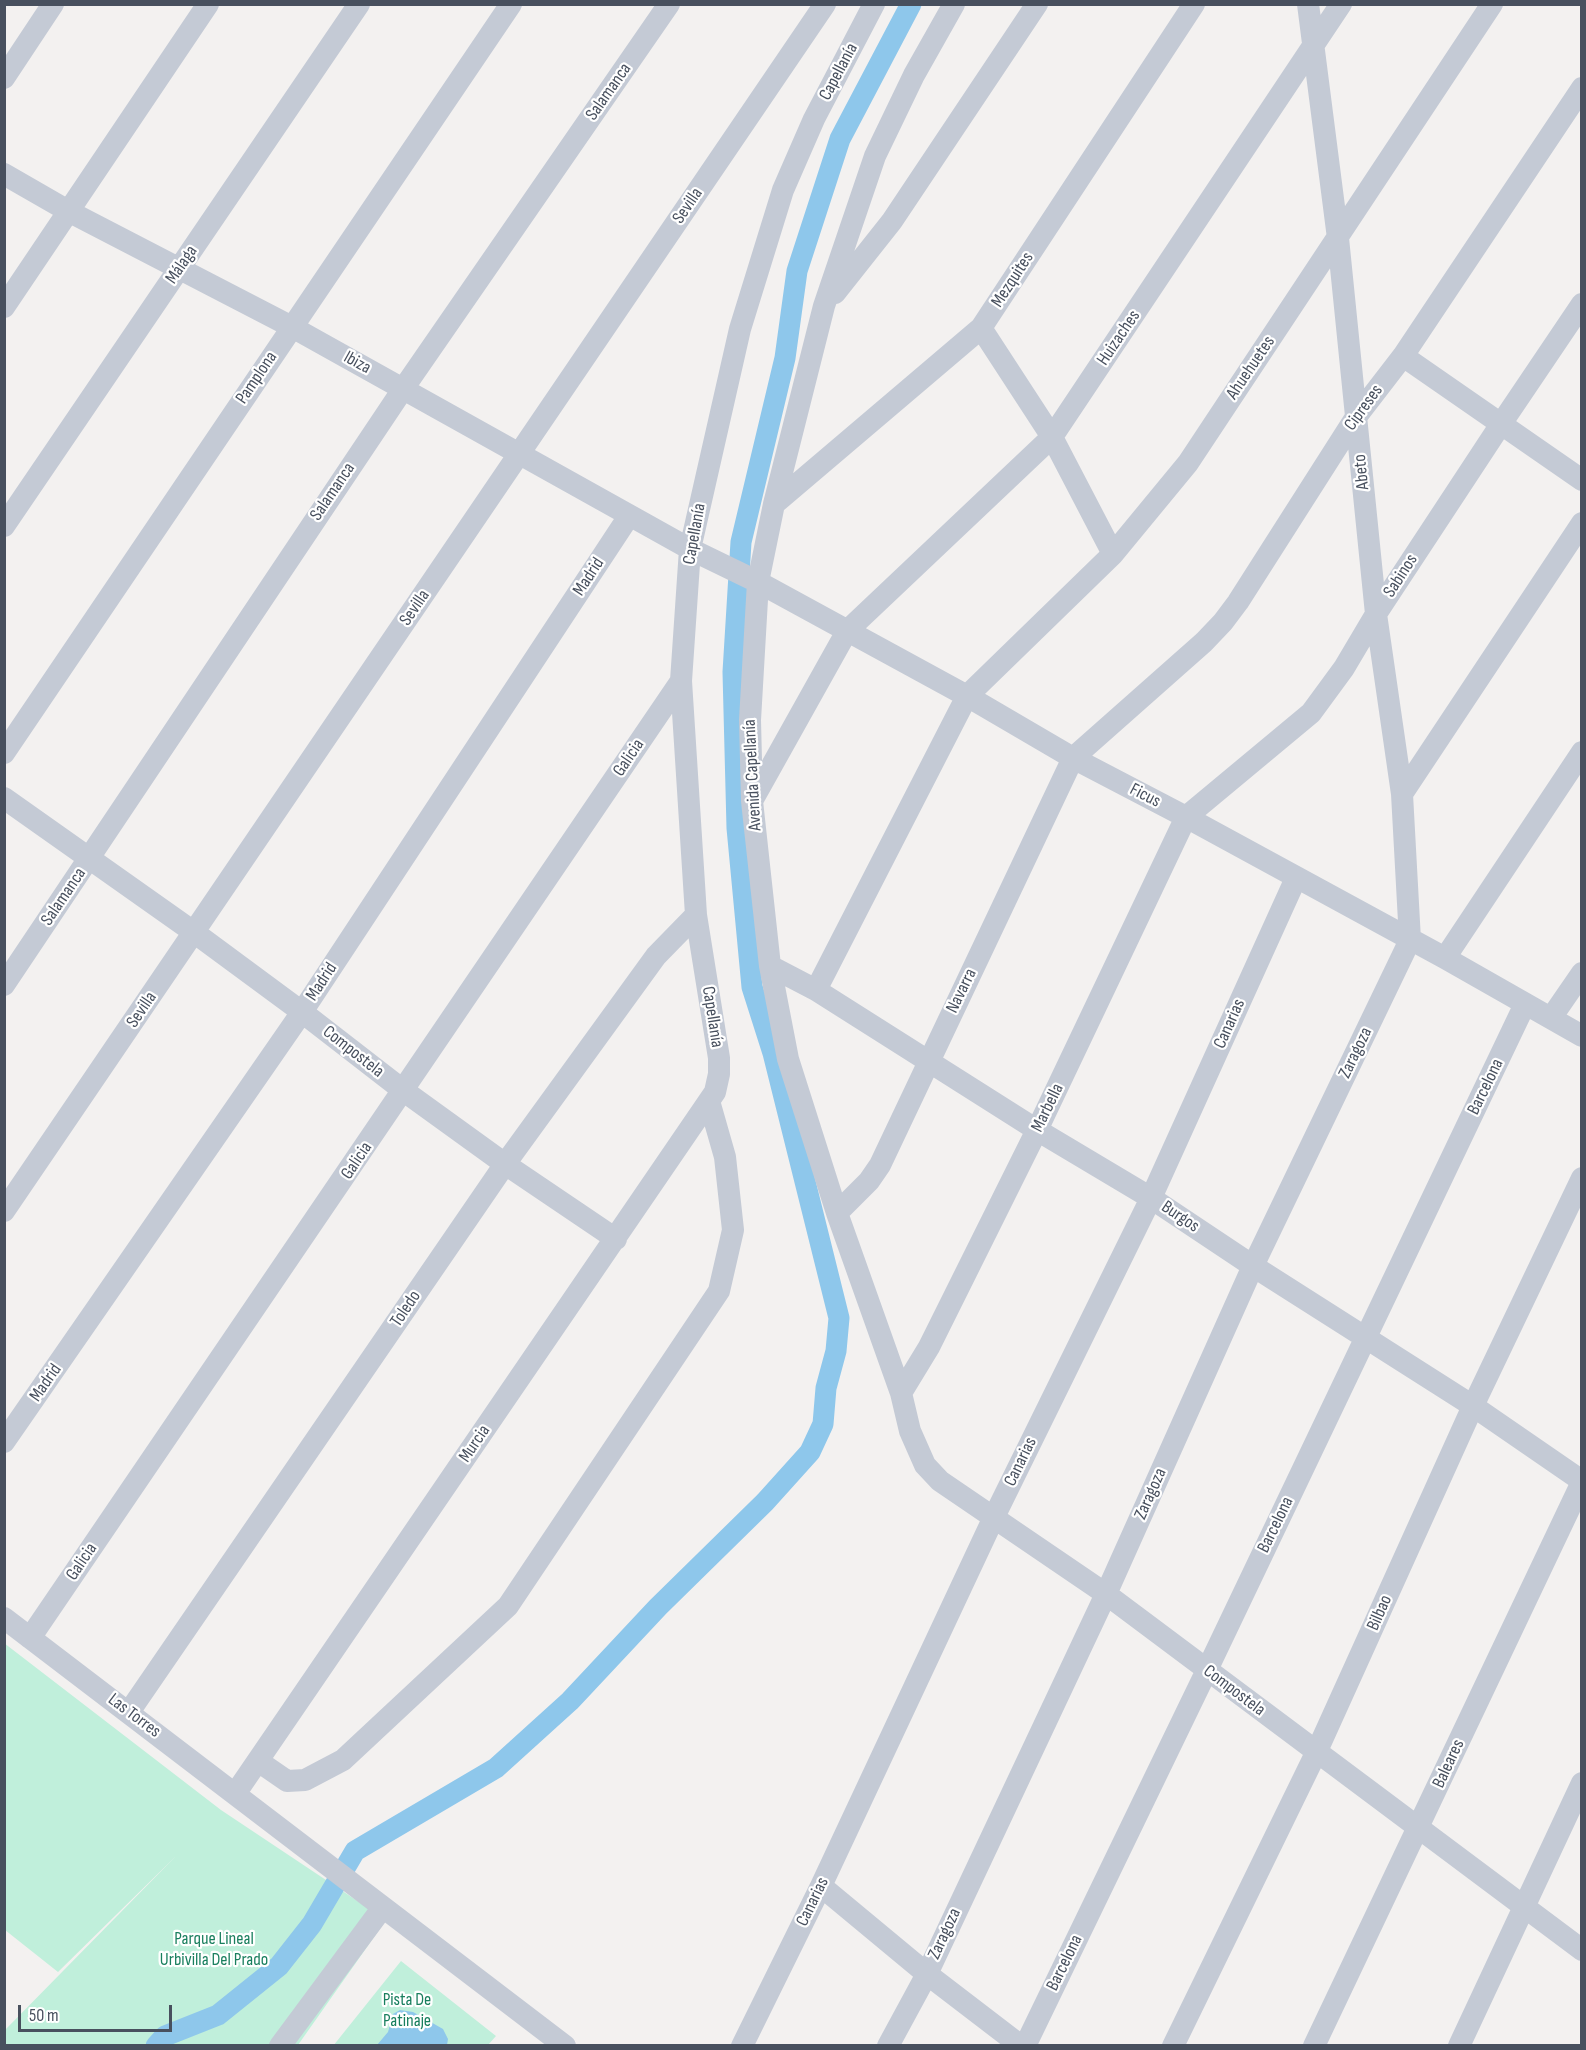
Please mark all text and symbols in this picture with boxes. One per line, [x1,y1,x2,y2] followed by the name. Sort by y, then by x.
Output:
[815,40,863,104] street label: Capellanía
[582,59,636,125] street label: Salamanca
[668,184,708,228] street label: Sevilla
[161,242,203,288] street label: Málaga
[987,248,1039,312] street label: Mezquites
[1093,306,1145,370] street label: Huizaches
[1222,332,1280,404] street label: Ahuehuetes
[340,347,374,379] street label: Ibiza
[232,348,282,408] street label: Pamplona
[1340,381,1388,435] street label: Cipreses
[1349,453,1375,491] street label: Abeto
[306,459,360,525] street label: Salamanca
[679,502,711,566] street label: Capellanía
[1379,550,1423,602] street label: Sabinos
[569,554,609,600] street label: Madrid
[395,586,435,630] street label: Sevilla
[739,719,767,831] street label: Avenida Capellanía
[609,735,649,781] street label: Galicia
[1126,779,1164,813] street label: Ficus
[37,864,91,930] street label: Salamanca
[302,959,342,1005] street label: Madrid
[942,965,982,1017] street label: Navarra
[697,985,727,1049] street label: Capellanía
[122,988,162,1032] street label: Sevilla
[1210,996,1250,1052] street label: Canarias
[318,1021,388,1083] street label: Compostela
[1334,1024,1378,1082] street label: Zaragoza
[1463,1055,1509,1119] street label: Barcelona
[1027,1080,1069,1136] street label: Marbella
[337,1138,377,1184] street label: Galicia
[1157,1197,1203,1237] street label: Burgos
[386,1287,426,1331] street label: Toledo
[25,1360,67,1406] street label: Madrid
[455,1421,495,1467] street label: Murcia
[1000,1434,1042,1490] street label: Canarias
[1130,1465,1172,1523] street label: Zaragoza
[1253,1493,1299,1557] street label: Barcelona
[62,1539,102,1585] street label: Galicia
[1363,1592,1397,1634] street label: Bilbao
[1199,1661,1269,1721] street label: Compostela
[103,1689,165,1743] street label: Las Torres
[1428,1736,1470,1792] street label: Baleares
[792,1874,834,1930] street label: Canarias
[924,1905,966,1963] street label: Zaragoza
[160,1928,268,1970] park label: Parque Lineal Urbivilla Del Prado
[1042,1931,1088,1995] street label: Barcelona
[383,1989,431,2032] park label: Pista De Patinaje
[21,1993,176,2031] scale bar
[29,2005,59,2026] text: 50 m

